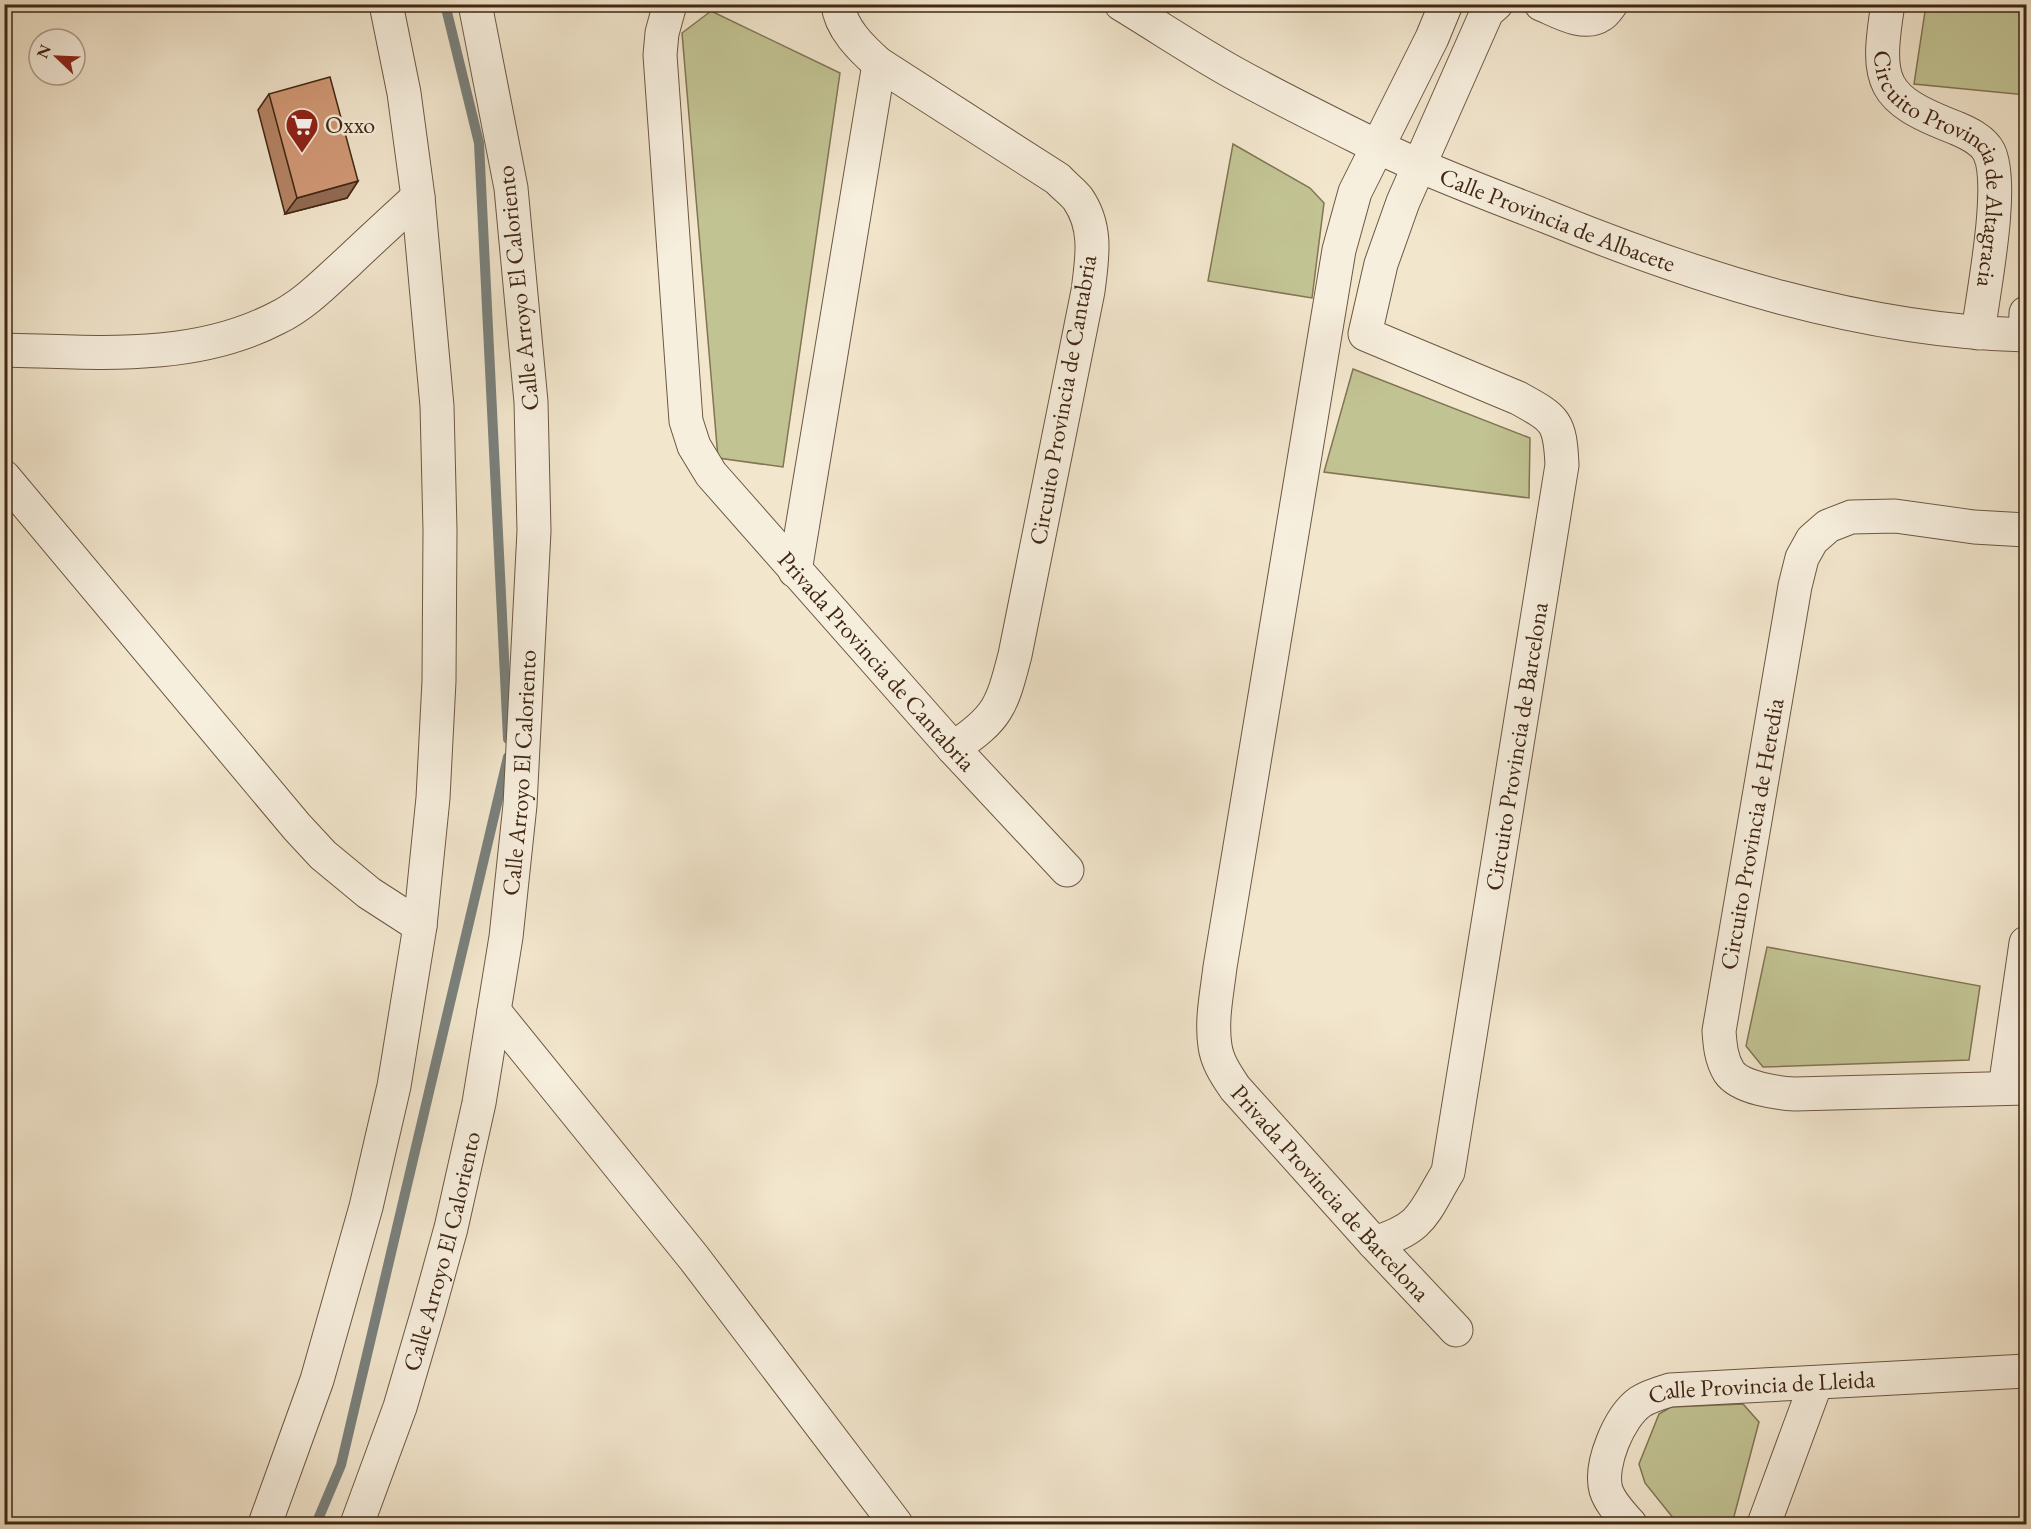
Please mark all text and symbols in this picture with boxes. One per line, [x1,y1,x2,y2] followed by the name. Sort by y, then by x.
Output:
[27,27,87,87] north arrow
[31,41,56,61] text: N
[1867,50,2011,290] street label: Circuito Provincia de Altagracia
[284,107,320,154] supermarket icon: Oxxo
[325,109,375,140] place label: Oxxo
[1435,160,1679,279] street label: Calle Provincia de Albacete
[489,164,546,412] street label: Calle Arroyo El Caloriento
[1022,252,1103,547] street label: Circuito Provincia de Cantabria
[771,544,983,778] street label: Privada Provincia de Cantabria
[1478,599,1555,893] street label: Circuito Provincia de Barcelona
[494,649,543,897] street label: Calle Arroyo El Caloriento
[1712,695,1791,972] street label: Circuito Provincia de Heredia
[1224,1078,1437,1308] street label: Privada Provincia de Barcelona
[395,1128,487,1375] street label: Calle Arroyo El Caloriento
[1644,1363,1876,1411] street label: Calle Provincia de Lleida

